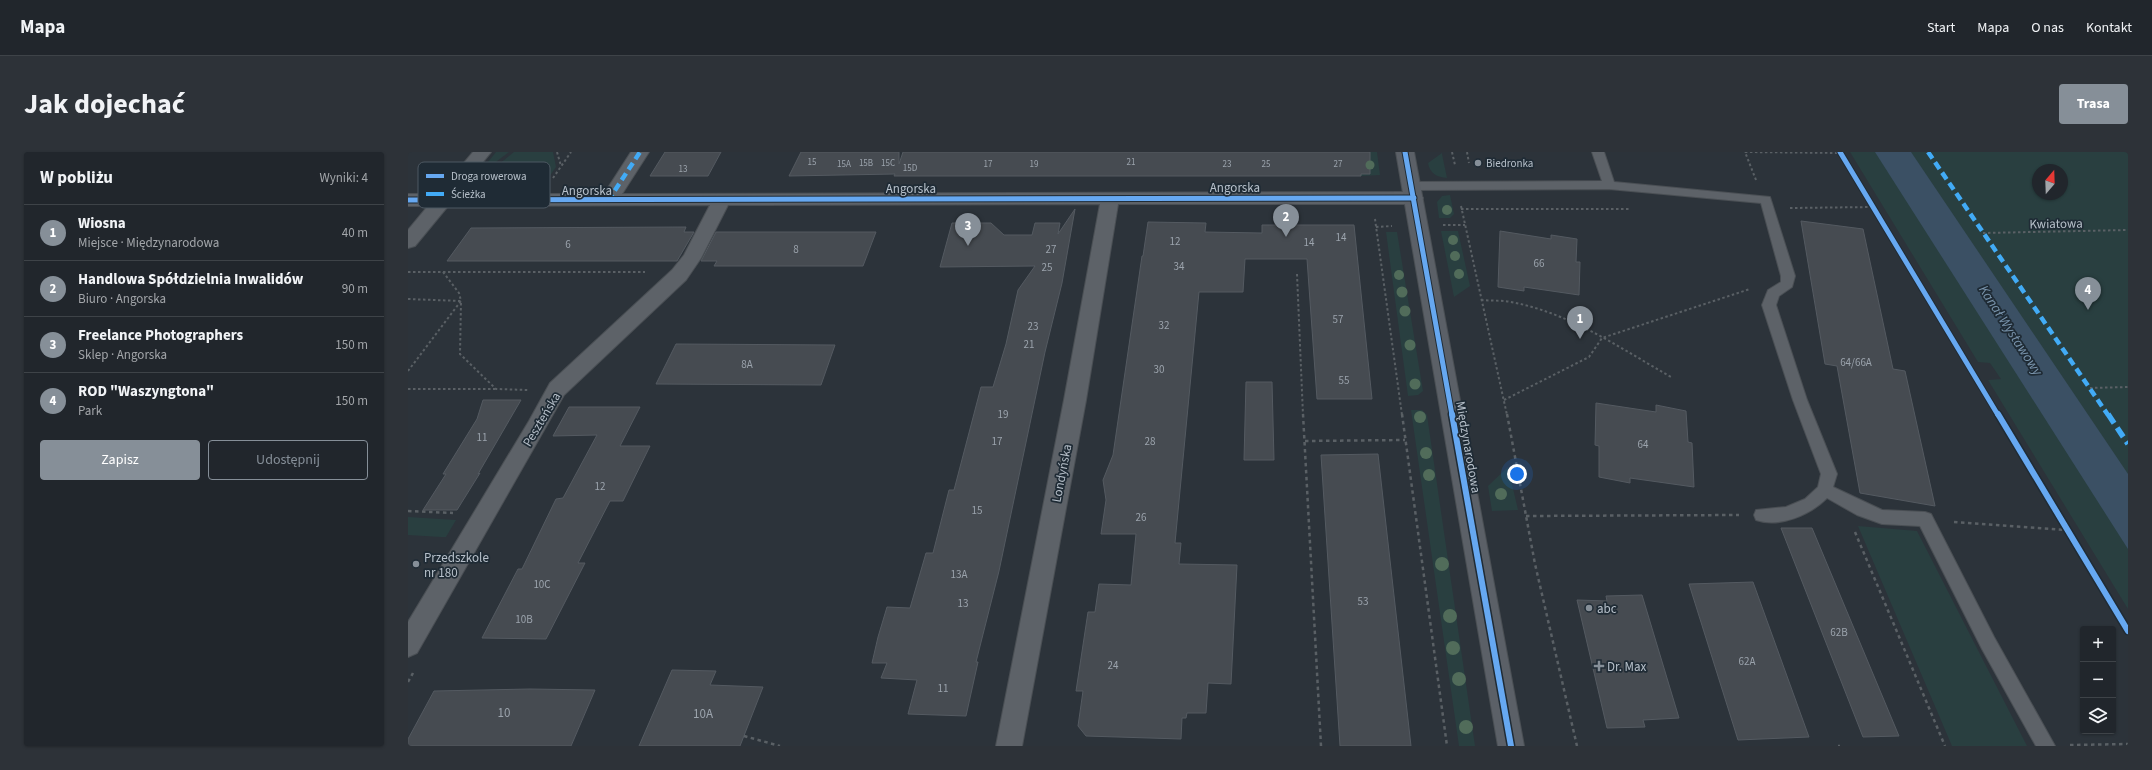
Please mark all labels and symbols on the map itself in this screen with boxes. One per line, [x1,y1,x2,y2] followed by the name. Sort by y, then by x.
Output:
[808,156,817,169] house number: 15
[1127,156,1135,169] house number: 21
[1486,156,1533,171] place label: Biedronka
[859,157,873,170] house number: 15B
[881,157,895,170] house number: 15C
[837,158,851,171] house number: 15A
[984,158,993,171] house number: 17
[1030,158,1039,171] house number: 19
[1223,158,1232,171] house number: 23
[1262,158,1271,171] house number: 25
[1334,158,1343,171] house number: 27
[1473,158,1483,168] marker: Biedronka
[418,162,550,208] legend
[903,162,918,175] house number: 15D
[679,163,688,176] house number: 13
[2032,164,2068,200] north arrow
[451,169,526,184] text: Droga rowerowa
[1210,179,1260,197] street label: Angorska
[886,180,936,198] street label: Angorska
[562,182,612,200] street label: Angorska
[451,187,486,202] text: Ścieżka
[1273,204,1299,237] pin: 2
[955,213,981,246] pin: 3
[2029,215,2083,233] street label: Kwiatowa
[1336,230,1347,245] house number: 14
[1170,234,1180,249] house number: 12
[1304,235,1315,250] house number: 14
[565,237,571,252] house number: 6
[793,242,799,257] house number: 8
[1046,242,1056,257] house number: 27
[1534,256,1545,271] house number: 66
[1174,259,1185,274] house number: 34
[1042,260,1052,275] house number: 25
[2075,277,2101,310] pin: 4
[1973,281,2047,380] water label: Kanał Wystawowy
[1567,306,1593,339] pin: 1
[1333,312,1343,327] house number: 57
[1159,318,1169,333] house number: 32
[1028,319,1038,334] house number: 23
[1024,337,1034,352] house number: 21
[1840,355,1872,370] house number: 64/66A
[741,357,753,372] house number: 8A
[1154,362,1164,377] house number: 30
[1339,373,1349,388] house number: 55
[519,389,565,450] street label: Peszteńska
[1451,400,1485,494] street label: Międzynarodowa
[998,407,1008,422] house number: 19
[477,430,487,445] house number: 11
[992,434,1002,449] house number: 17
[1145,434,1156,449] house number: 28
[1638,437,1649,452] house number: 64
[1048,443,1076,504] street label: Londyńska
[1507,464,1527,484] your location
[595,479,605,494] house number: 12
[972,503,982,518] house number: 15
[1136,510,1147,525] house number: 26
[424,549,489,582] place label: Przedszkole nr 180
[411,559,421,569] marker: Przedszkole nr 180
[951,567,967,582] house number: 13A
[533,577,551,592] house number: 10C
[1358,594,1368,609] house number: 53
[958,596,968,611] house number: 13
[1597,600,1617,618] place label: abc
[1584,603,1594,613] marker: abc
[515,612,533,627] house number: 10B
[1830,625,1848,640] house number: 62B
[1739,654,1755,669] house number: 62A
[1108,658,1119,673] house number: 24
[1607,658,1647,676] place label: Dr. Max
[1594,661,1604,671] marker: Dr. Max
[938,681,948,696] house number: 11
[498,704,510,722] house number: 10
[693,705,714,723] house number: 10A

